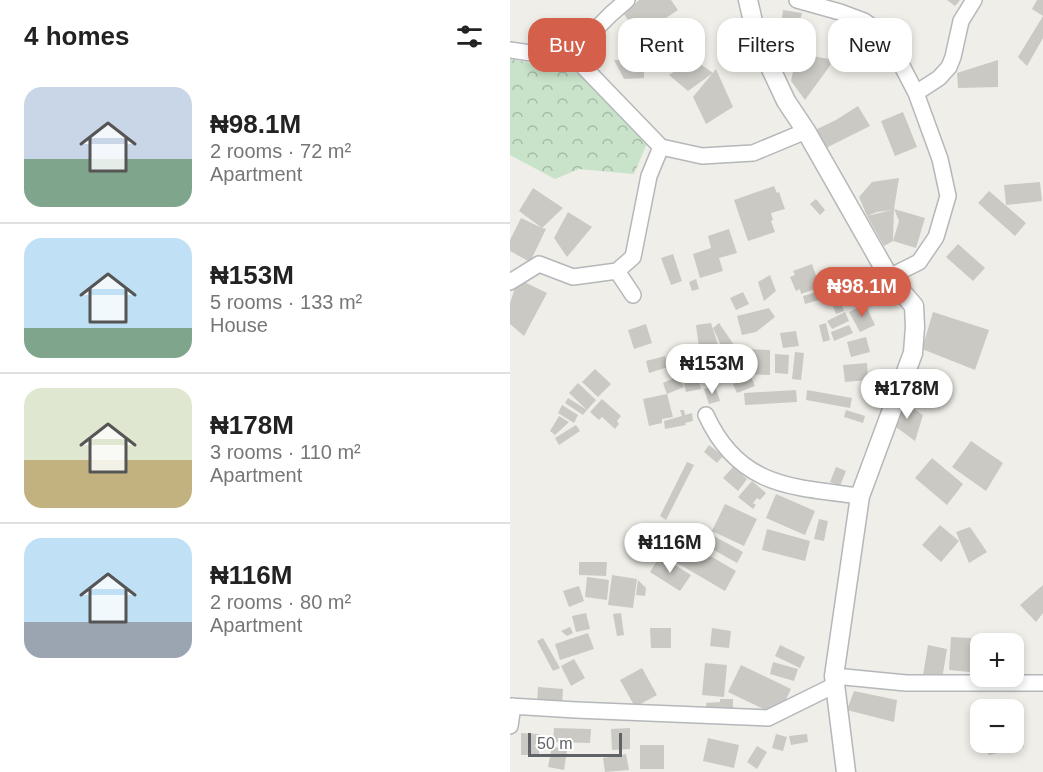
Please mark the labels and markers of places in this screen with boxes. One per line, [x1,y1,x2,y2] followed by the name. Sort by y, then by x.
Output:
[813,267,911,318] pin: ₦98.1M
[670,344,754,395] pin: ₦153M
[865,369,949,420] pin: ₦178M
[628,523,712,574] pin: ₦116M

